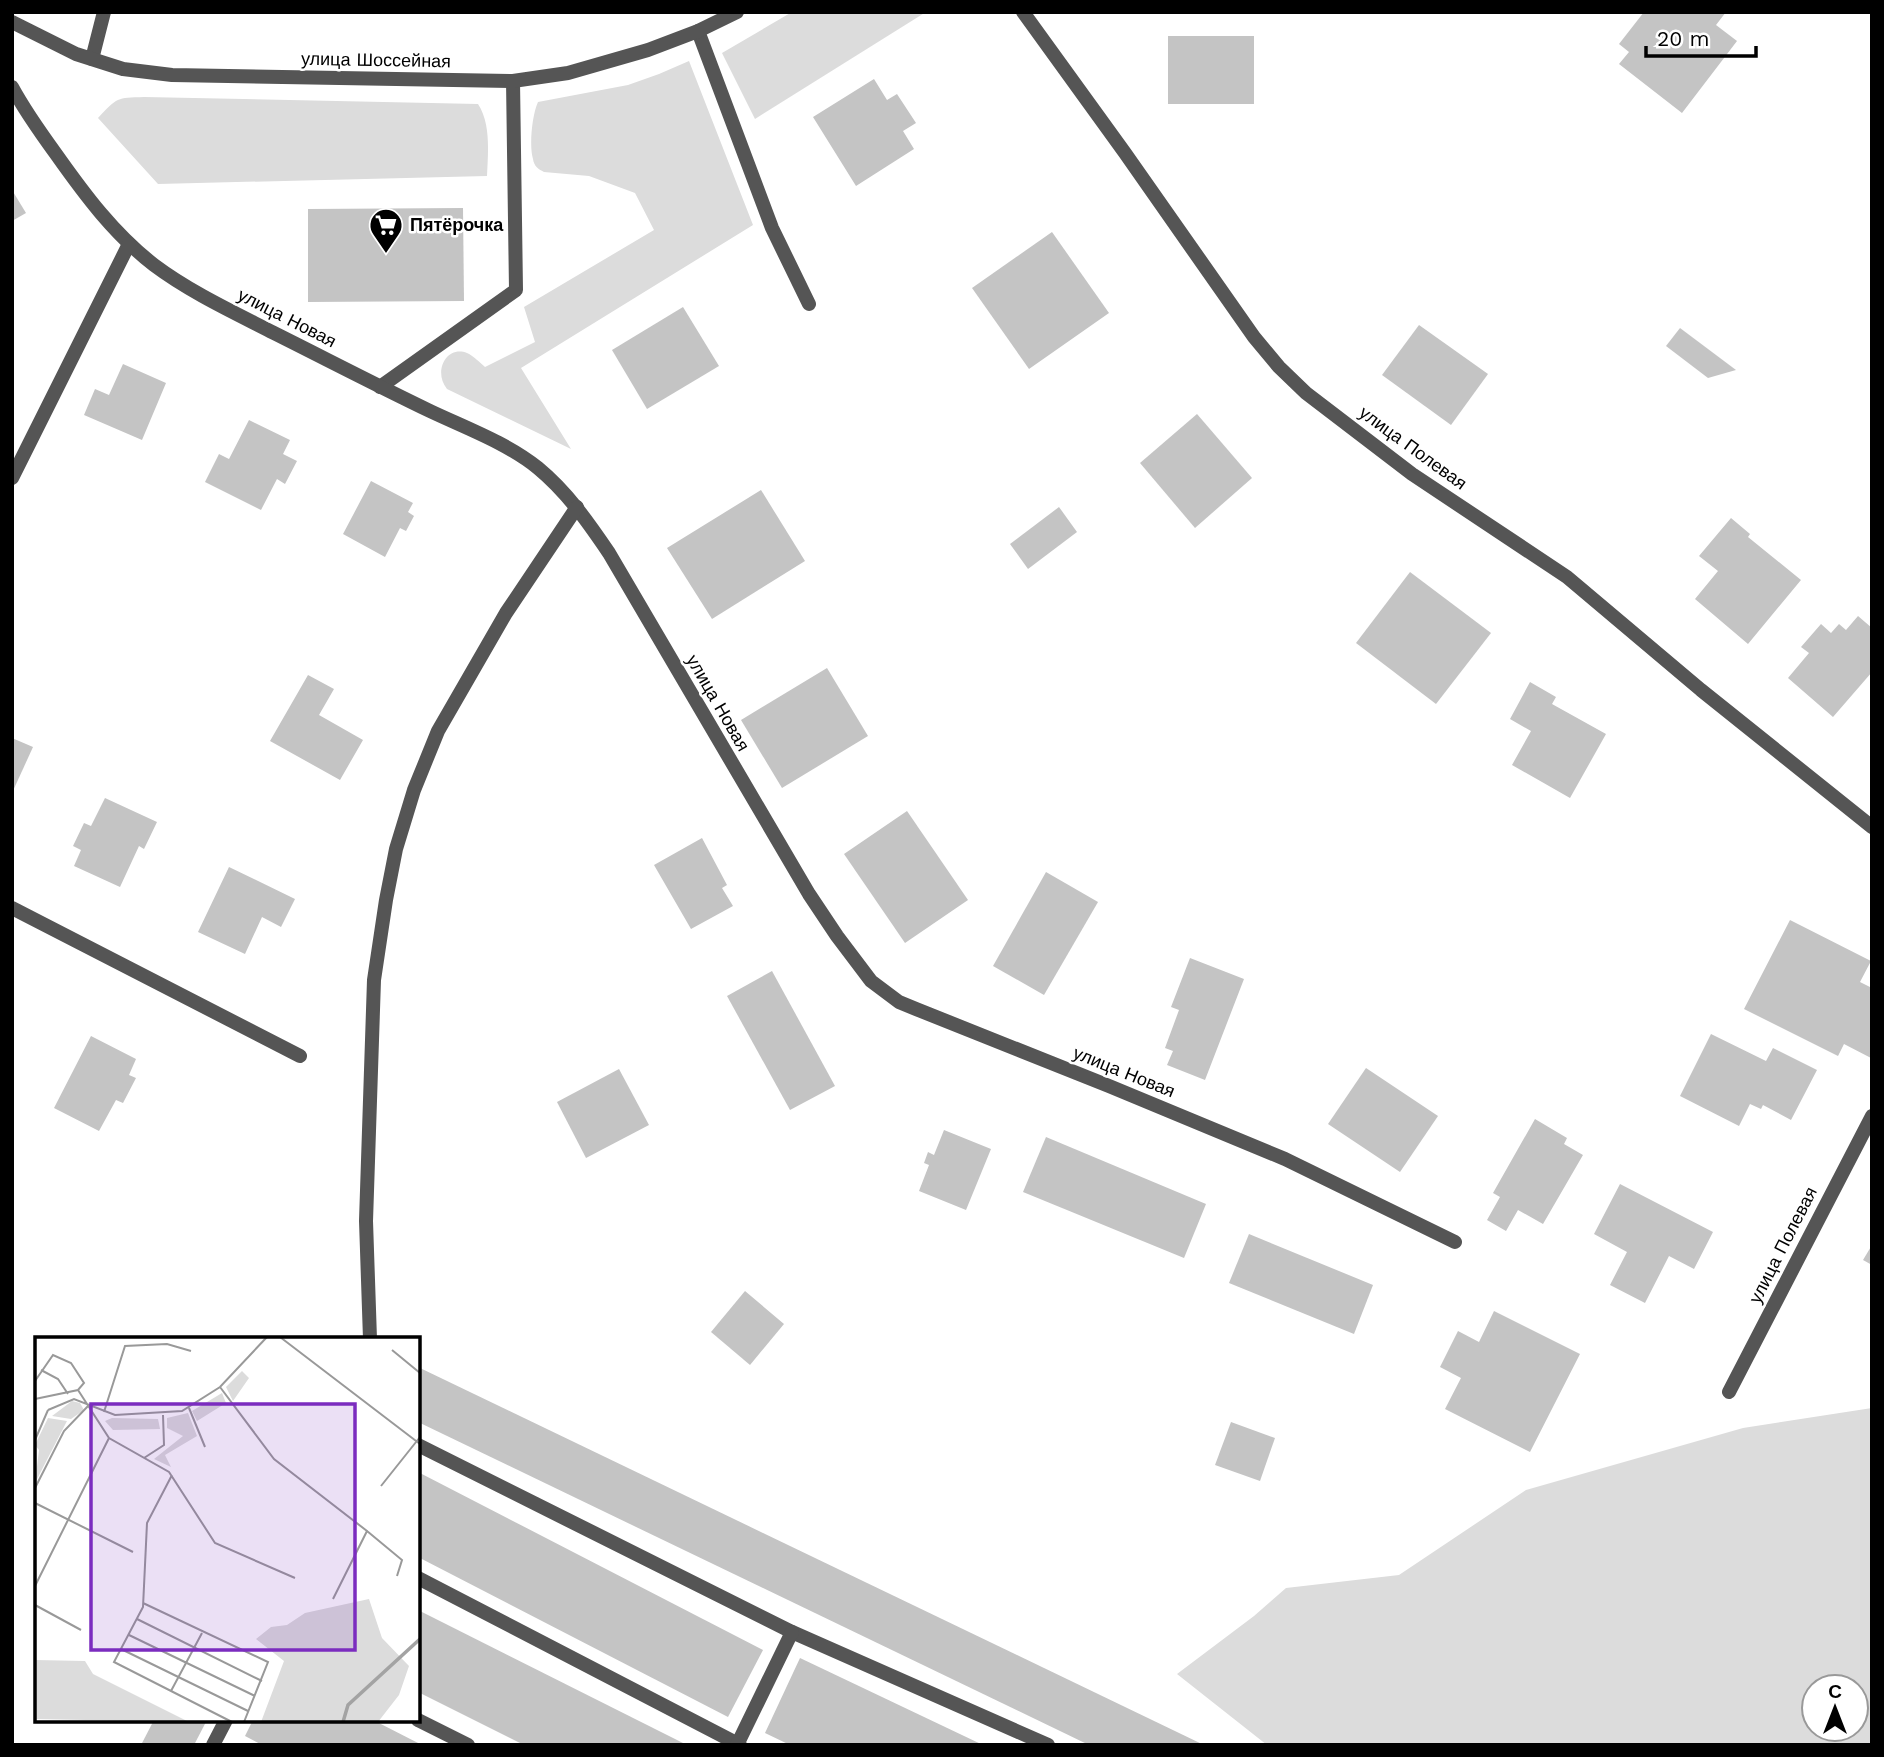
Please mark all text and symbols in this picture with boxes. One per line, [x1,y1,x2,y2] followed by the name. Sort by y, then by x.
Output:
[1646,14,1756,58] scale bar
[1657,26,1709,51] text: 20 m
[301,48,451,71] street label: улица Шоссейная
[367,206,405,255] supermarket icon: Пятёрочка
[410,214,504,235] place label: Пятёрочка
[234,284,340,351] street label: улица Новая
[1355,402,1471,494] street label: улица Полевая
[682,651,754,755] street label: улица Новая
[1070,1042,1178,1101] street label: улица Новая
[1744,1183,1821,1306] street label: улица Полевая
[35,1337,420,1722] inset map
[1800,1673,1870,1743] north arrow
[1828,1680,1842,1703] text: С

